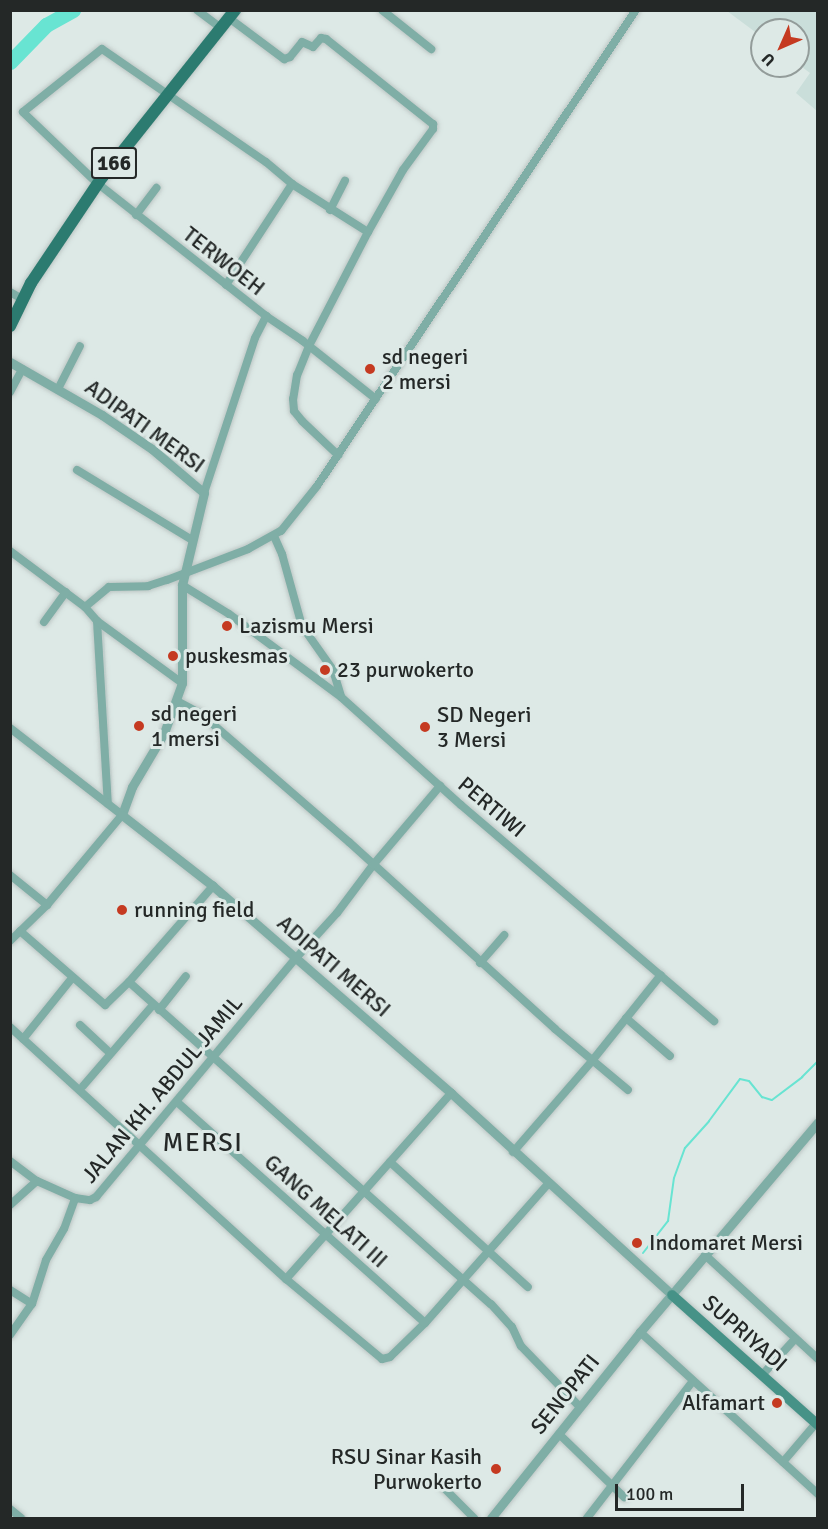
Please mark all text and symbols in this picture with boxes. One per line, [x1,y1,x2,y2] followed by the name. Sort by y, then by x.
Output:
[750,18,810,78] north arrow
[758,48,780,70] text: U
[90,145,138,181] road number: 166
[178,221,270,301] street label: TERWOEH
[382,343,468,394] place label: sd negeri 2 mersi
[363,362,377,376] marker: sd negeri 2 mersi
[80,374,210,478] street label: ADIPATI MERSI
[239,613,374,639] place label: Lazismu Mersi
[220,619,234,633] marker: Lazismu Mersi
[185,643,288,669] place label: puskesmas
[166,649,180,663] marker: puskesmas
[337,657,474,683] place label: 23 purwokerto
[318,663,332,677] marker: 23 purwokerto
[151,700,237,752] place label: sd negeri 1 mersi
[437,701,531,752] place label: SD Negeri 3 Mersi
[132,719,146,733] marker: sd negeri 1 mersi
[418,720,432,734] marker: SD Negeri 3 Mersi
[453,771,531,843] street label: PERTIWI
[134,897,254,923] place label: running field
[115,903,129,917] marker: running field
[272,910,396,1022] street label: ADIPATI MERSI
[76,990,248,1188] street label: JALAN KH. ABDUL JAMIL
[163,1128,243,1160] district label: MERSI
[259,1149,393,1273] street label: GANG MELATI III
[649,1230,803,1256] place label: Indomaret Mersi
[630,1236,644,1250] marker: Indomaret Mersi
[697,1289,793,1377] street label: SUPRIYADI
[525,1349,605,1439] street label: SENOPATI
[682,1390,765,1416] place label: Alfamart
[770,1396,784,1410] marker: Alfamart
[331,1443,482,1494] place label: RSU Sinar Kasih Purwokerto
[487,1460,505,1478] marker: RSU Sinar Kasih Purwokerto
[618,1472,747,1510] scale bar
[626,1483,673,1505] text: 100 m

